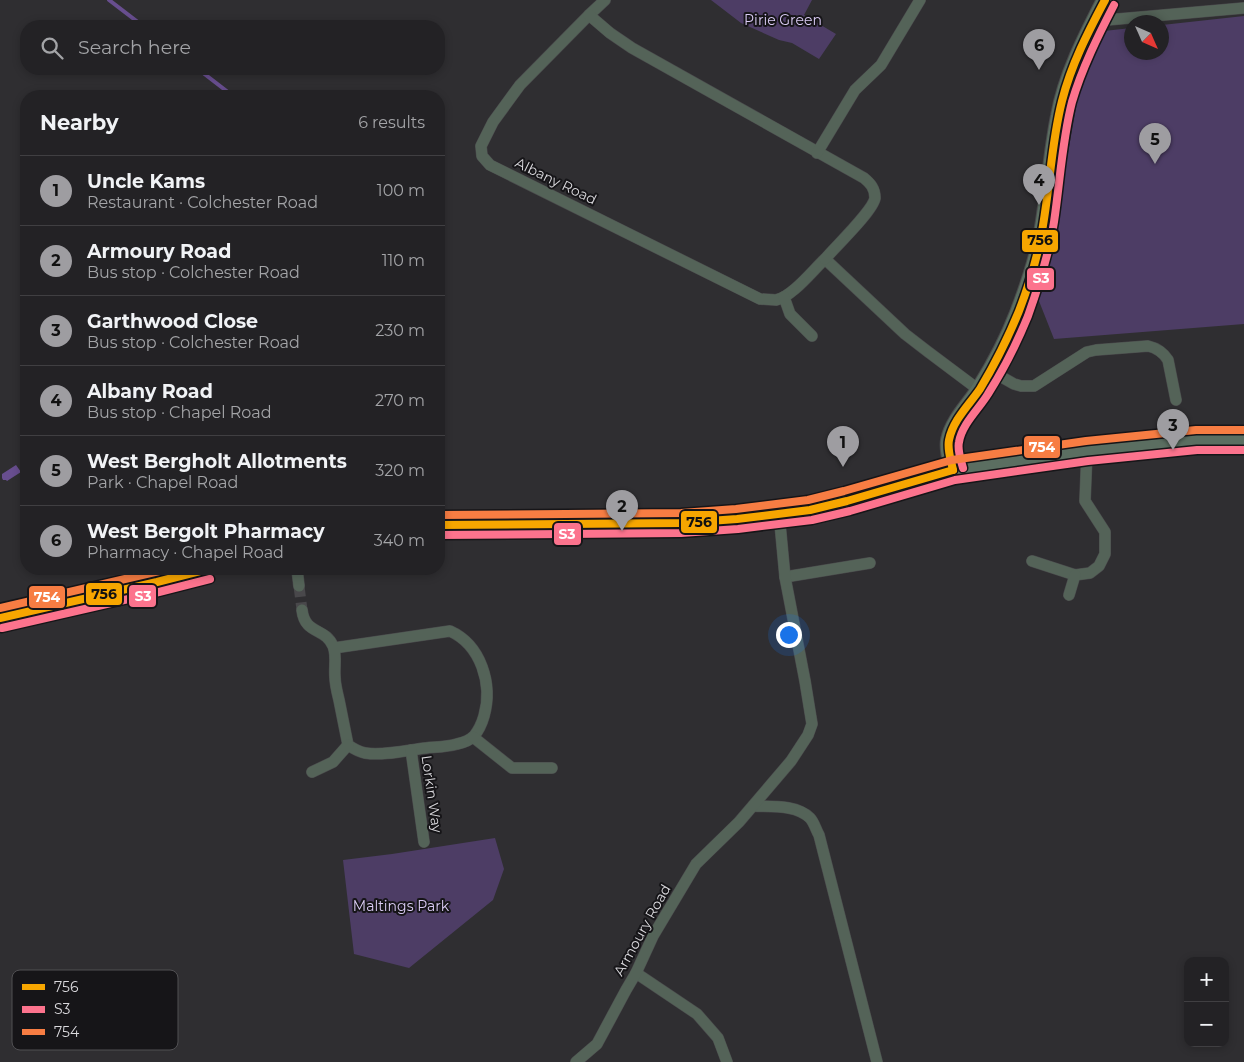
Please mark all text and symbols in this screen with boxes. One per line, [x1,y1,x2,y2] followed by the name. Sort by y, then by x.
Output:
[744,11,822,29] park label: Pirie Green
[1124,15,1169,60] north arrow
[20,20,445,75] search box
[1023,29,1055,70] pin: 6
[38,34,66,62] icon: search
[78,36,191,59] text: Search here
[40,110,119,135] text: Nearby
[358,113,425,132] text: 6 results
[1139,123,1171,164] pin: 5
[512,153,600,209] street label: Albany Road
[1023,164,1055,205] pin: 4
[87,170,205,193] text: Uncle Kams
[53,181,59,200] text: 1
[377,181,425,200] text: 100 m
[87,193,318,212] text: Restaurant · Colchester Road
[1021,229,1059,253] line badge: 756
[1027,231,1053,249] text: 756
[87,240,231,263] text: Armoury Road
[51,251,61,270] text: 2
[382,251,425,270] text: 110 m
[87,263,300,282] text: Bus stop · Colchester Road
[1026,267,1055,291] line badge: S3
[1032,269,1050,287] text: S3
[87,310,258,333] text: Garthwood Close
[51,321,61,340] text: 3
[375,321,425,340] text: 230 m
[87,333,300,352] text: Bus stop · Colchester Road
[87,380,213,403] text: Albany Road
[50,391,62,410] text: 4
[375,391,425,410] text: 270 m
[87,403,272,422] text: Bus stop · Chapel Road
[1157,409,1189,450] pin: 3
[827,426,859,467] pin: 1
[1023,435,1061,459] line badge: 754
[1029,438,1056,456] text: 754
[87,450,347,473] text: West Bergholt Allotments
[51,461,61,480] text: 5
[375,461,425,480] text: 320 m
[87,473,238,492] text: Park · Chapel Road
[606,490,638,531] pin: 2
[680,510,718,534] line badge: 756
[686,513,712,531] text: 756
[87,520,325,543] text: West Bergolt Pharmacy
[553,522,582,546] line badge: S3
[558,525,576,543] text: S3
[51,531,61,550] text: 6
[374,531,425,550] text: 340 m
[87,543,284,562] text: Pharmacy · Chapel Road
[85,582,123,606] line badge: 756
[128,584,157,608] line badge: S3
[28,585,66,609] line badge: 754
[91,585,117,603] text: 756
[134,587,152,605] text: S3
[34,588,61,606] text: 754
[776,622,802,648] your location
[418,754,446,834] street label: Lorkin Way
[609,881,675,979] street label: Armoury Road
[353,897,450,915] park label: Maltings Park
[1184,957,1229,1047] map controls
[1184,957,1229,1002] button: +
[12,970,178,1050] legend
[54,978,79,996] text: 756
[54,1000,71,1018] text: S3
[1184,1002,1229,1047] button: −
[54,1023,80,1041] text: 754

